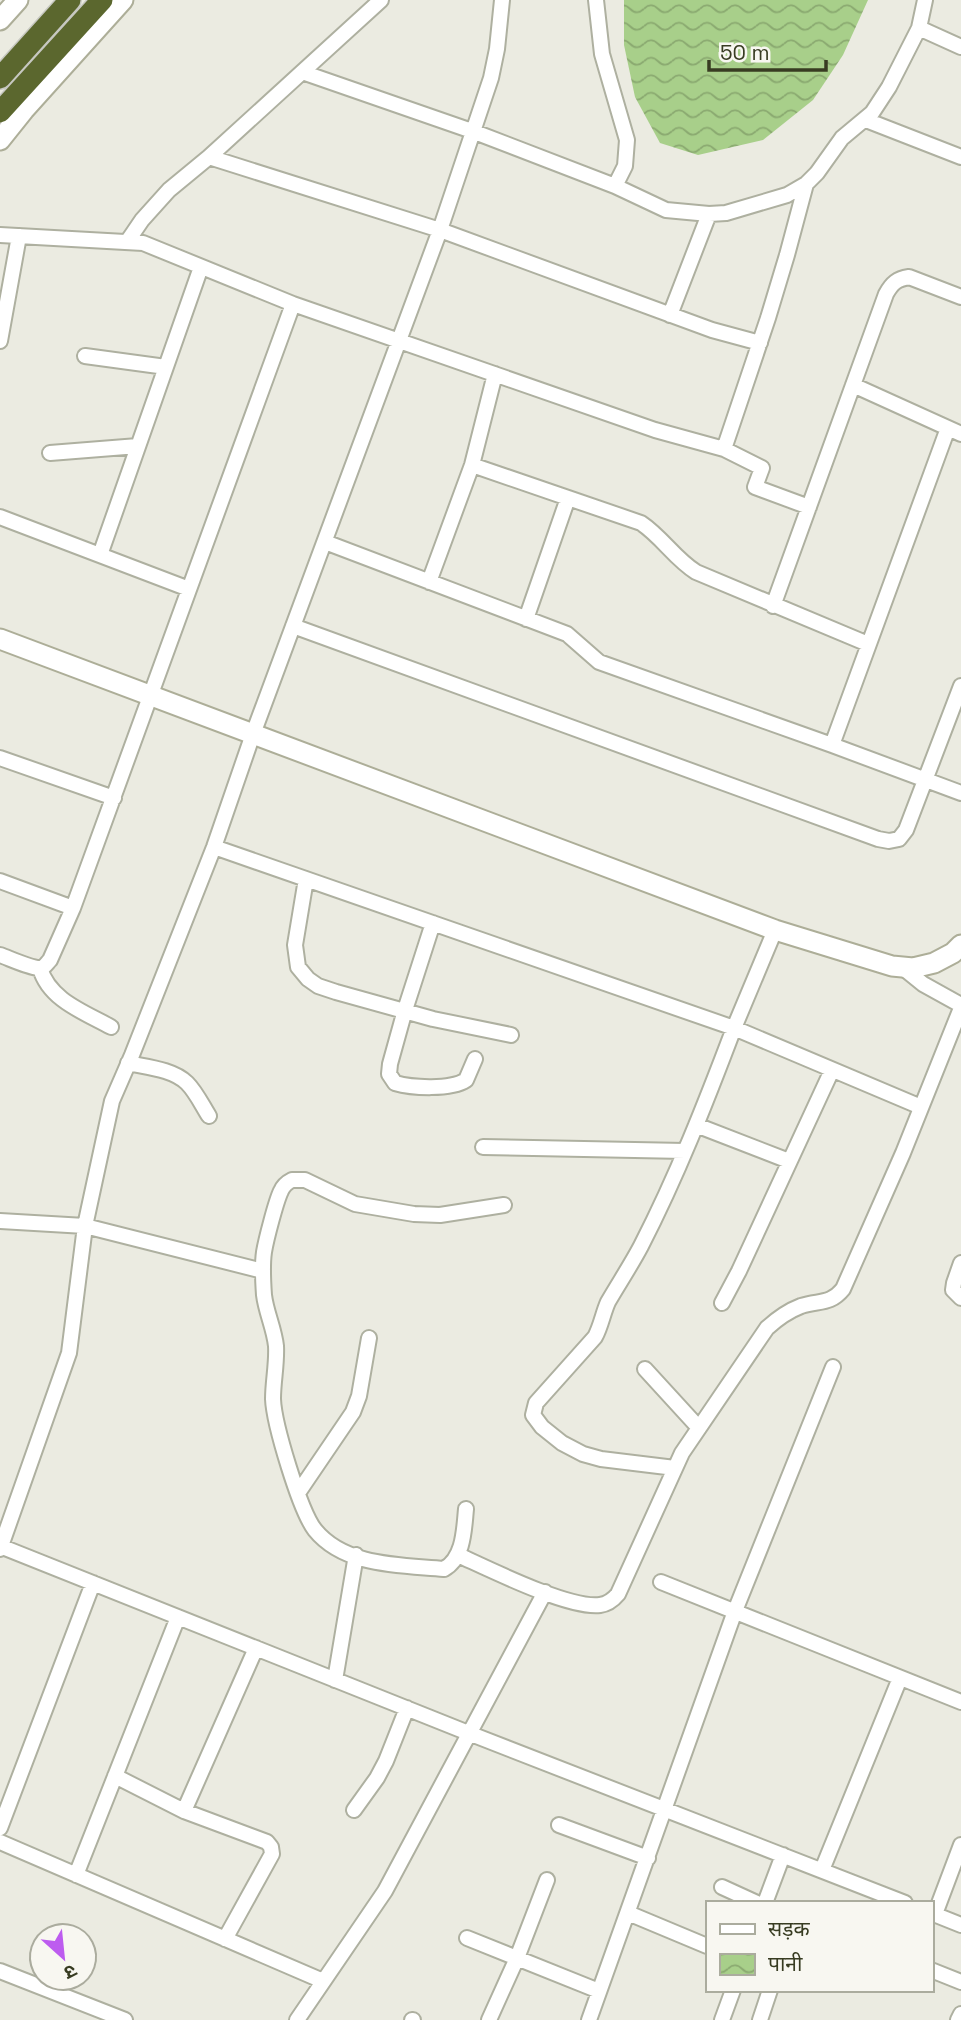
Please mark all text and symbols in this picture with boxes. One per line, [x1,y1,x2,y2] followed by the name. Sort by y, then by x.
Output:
[709,28,826,72] scale bar
[720,39,770,66] text: 50 m
[706,1901,933,1992] legend
[768,1915,810,1942] text: सड़क
[28,1922,98,1992] north arrow
[768,1950,803,1977] text: पानी
[59,1958,81,1986] text: उ

